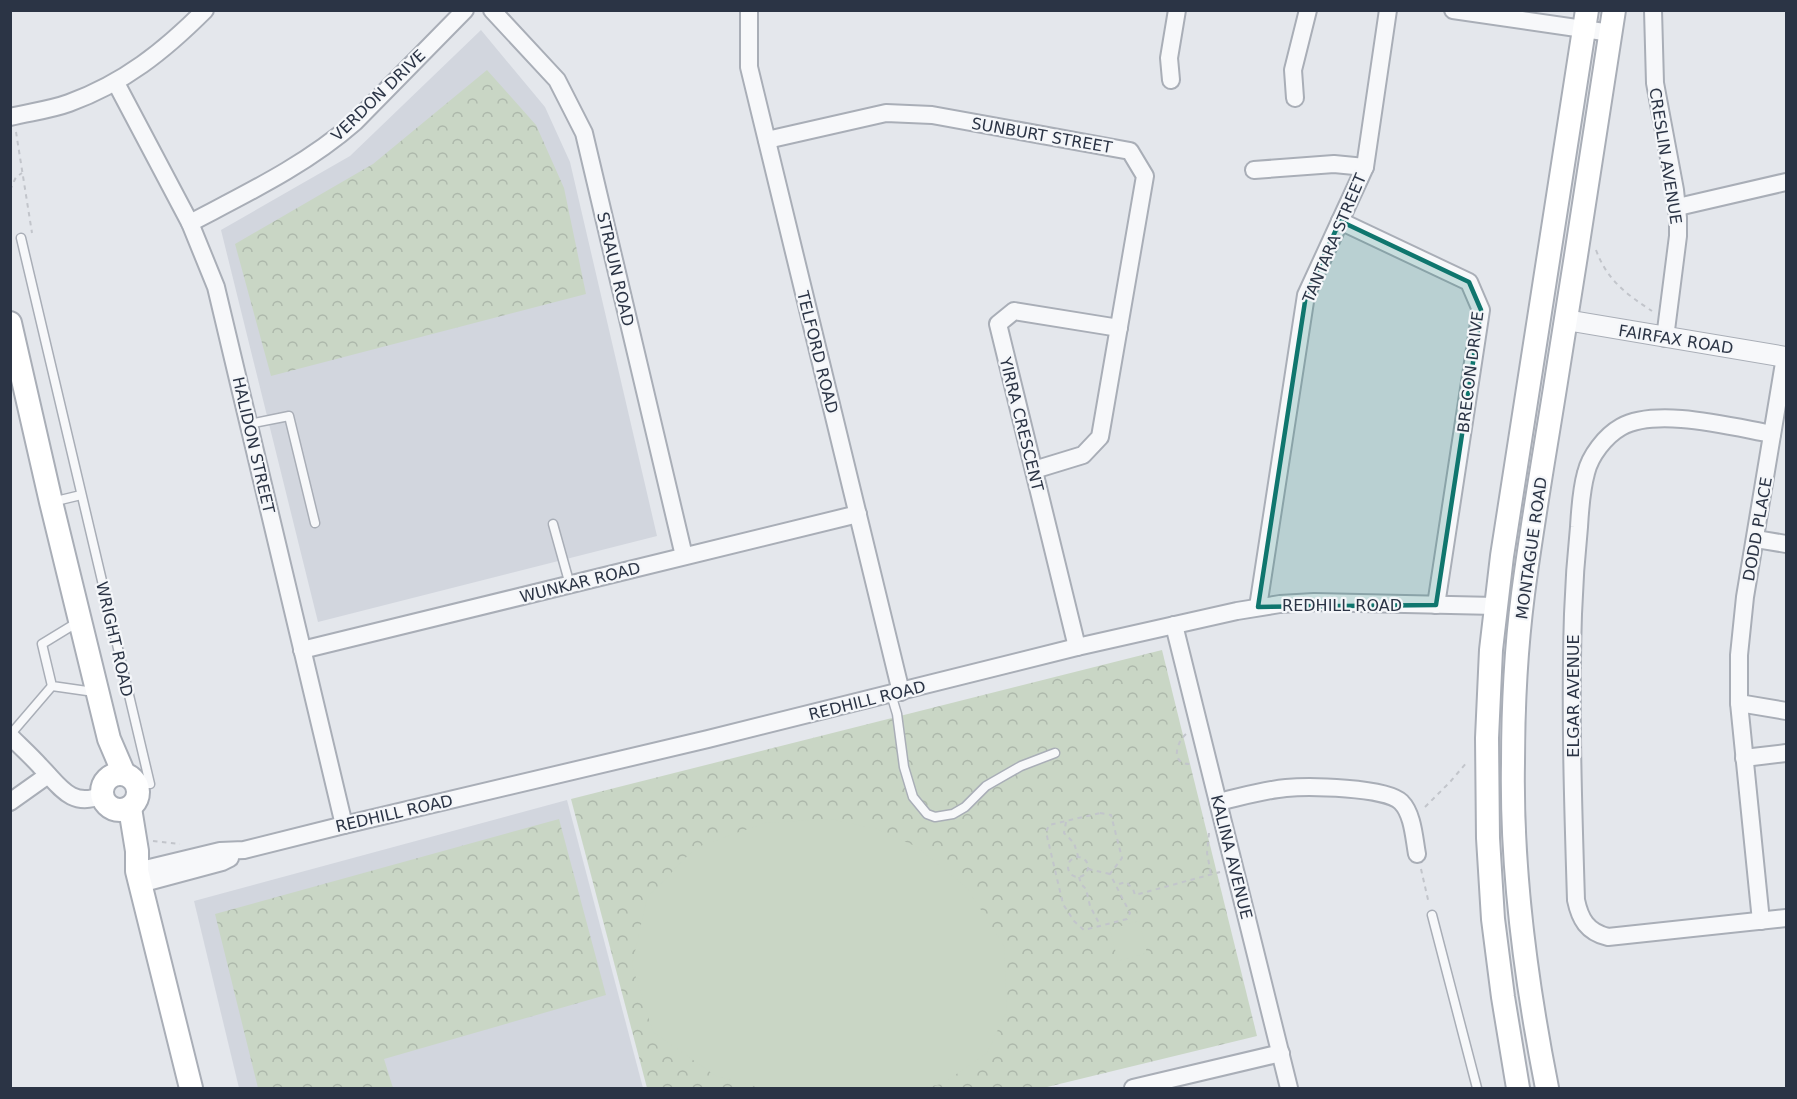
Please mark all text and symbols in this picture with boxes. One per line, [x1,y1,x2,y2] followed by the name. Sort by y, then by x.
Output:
[327,46,429,145] street label: VERDON DRIVE
[1645,86,1686,226] street label: CRESLIN AVENUE
[970,114,1114,157] street label: SUNBURT STREET
[1298,171,1370,307] street label: TANTARA STREET
[593,210,638,328] street label: STRAUN ROAD
[793,288,842,415] street label: TELFORD ROAD
[1454,310,1487,434] street label: BRECON DRIVE
[1617,321,1735,358] street label: FAIRFAX ROAD
[995,354,1047,493] street label: YIRRA CRESCENT
[229,375,279,515] street label: HALIDON STREET
[1739,475,1776,583] street label: DODD PLACE
[1512,476,1551,620] street label: MONTAGUE ROAD
[518,558,642,607] street label: WUNKAR ROAD
[92,580,137,699] street label: WRIGHT ROAD
[1282,596,1402,615] street label: REDHILL ROAD
[1564,634,1583,758] street label: ELGAR AVENUE
[807,677,928,724] street label: REDHILL ROAD
[334,791,455,836] street label: REDHILL ROAD
[1207,793,1256,921] street label: KALINA AVENUE

